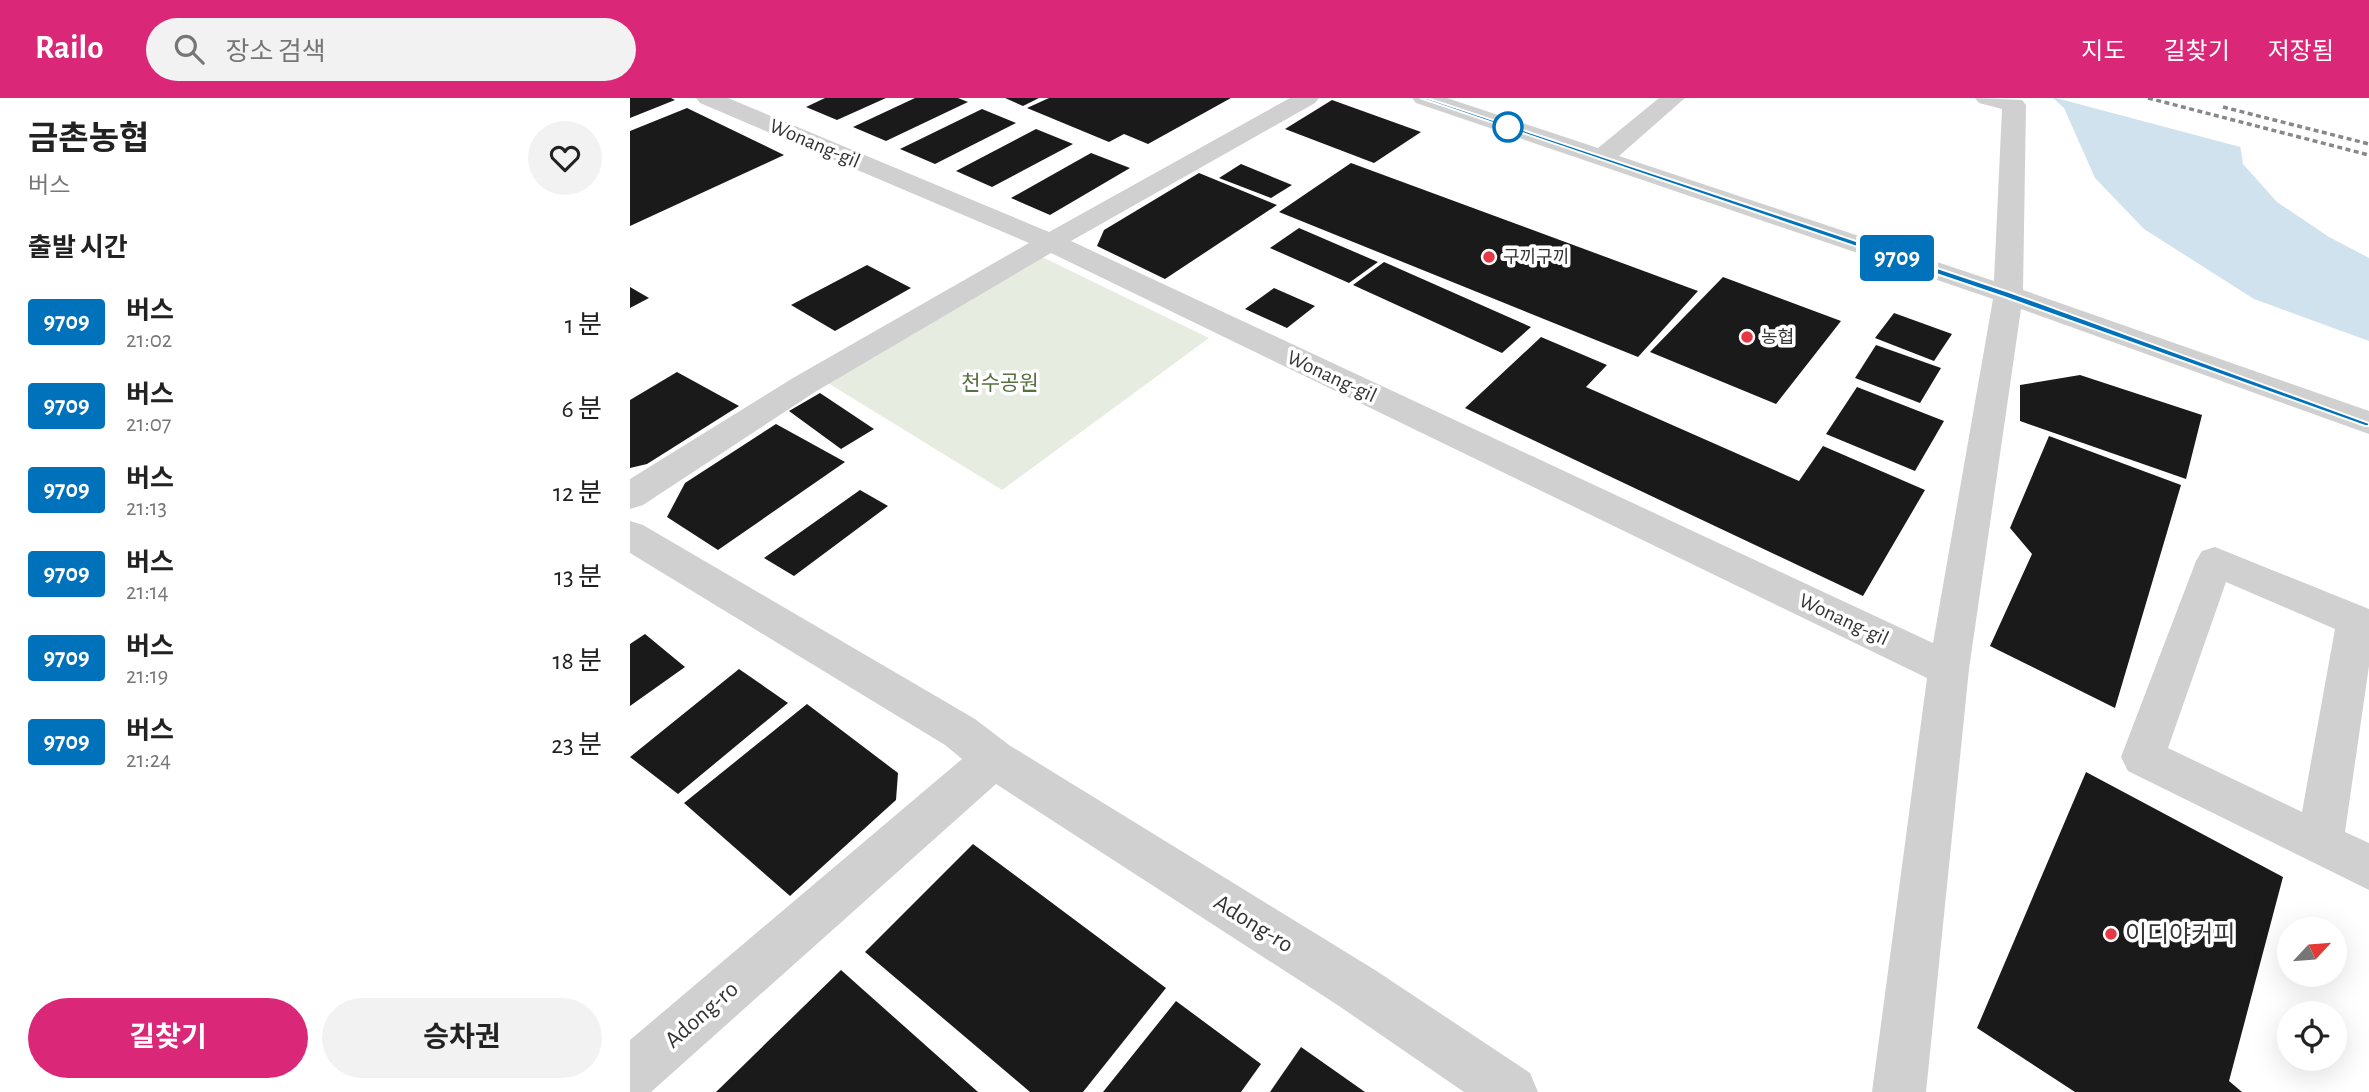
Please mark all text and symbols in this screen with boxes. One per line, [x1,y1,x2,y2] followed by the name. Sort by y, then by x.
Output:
[146,18,636,81] search box
[170,30,208,68] icon: search
[35,32,104,65] text: Railo
[226,39,326,65] text: 장소 검색
[2081,40,2126,64] text: 지도
[2164,40,2230,64] text: 길찾기
[2268,40,2334,64] text: 저장됨
[1493,112,1523,142] unlabelled marker
[766,115,863,172] street label: Wonang-gil
[528,121,602,195] button: heart
[28,123,149,156] text: 금촌농협
[28,175,70,198] text: 버스
[28,235,128,261] text: 출발 시간
[1848,235,1946,281] line badge: 9709
[1874,246,1920,270] text: 9709
[1503,247,1569,267] place label: 구끼구끼
[1481,249,1497,265] marker: 구끼구끼
[126,298,174,324] text: 버스
[43,310,90,334] text: 9709
[565,312,602,338] text: 1 분
[1761,328,1794,347] place label: 농협
[126,329,172,352] text: 21:02
[1739,329,1755,345] marker: 농협
[1284,347,1380,406] street label: Wonang-gil
[961,372,1039,394] park label: 천수공원
[126,382,174,408] text: 버스
[43,394,90,418] text: 9709
[562,396,602,422] text: 6 분
[126,413,171,436] text: 21:07
[126,466,174,492] text: 버스
[43,478,90,502] text: 9709
[553,480,602,506] text: 12 분
[126,497,167,520] text: 21:13
[126,550,174,576] text: 버스
[43,562,90,586] text: 9709
[554,564,602,590] text: 13 분
[126,581,169,604] text: 21:14
[1796,590,1892,649] street label: Wonang-gil
[126,634,174,660] text: 버스
[43,646,90,670] text: 9709
[553,648,602,674] text: 18 분
[126,665,168,688] text: 21:19
[126,718,174,744] text: 버스
[43,730,90,754] text: 9709
[551,732,602,758] text: 23 분
[126,749,171,772] text: 21:24
[1210,890,1297,957] street label: Adong-ro
[2277,917,2347,987] north arrow
[2277,917,2347,1071] map controls
[2125,921,2235,947] place label: 이디야커피
[2103,926,2119,942] marker: 이디야커피
[660,977,743,1053] street label: Adong-ro
[28,998,308,1078] button: 길찾기
[322,998,602,1078] button: 승차권
[2277,1001,2347,1071] button: locate

